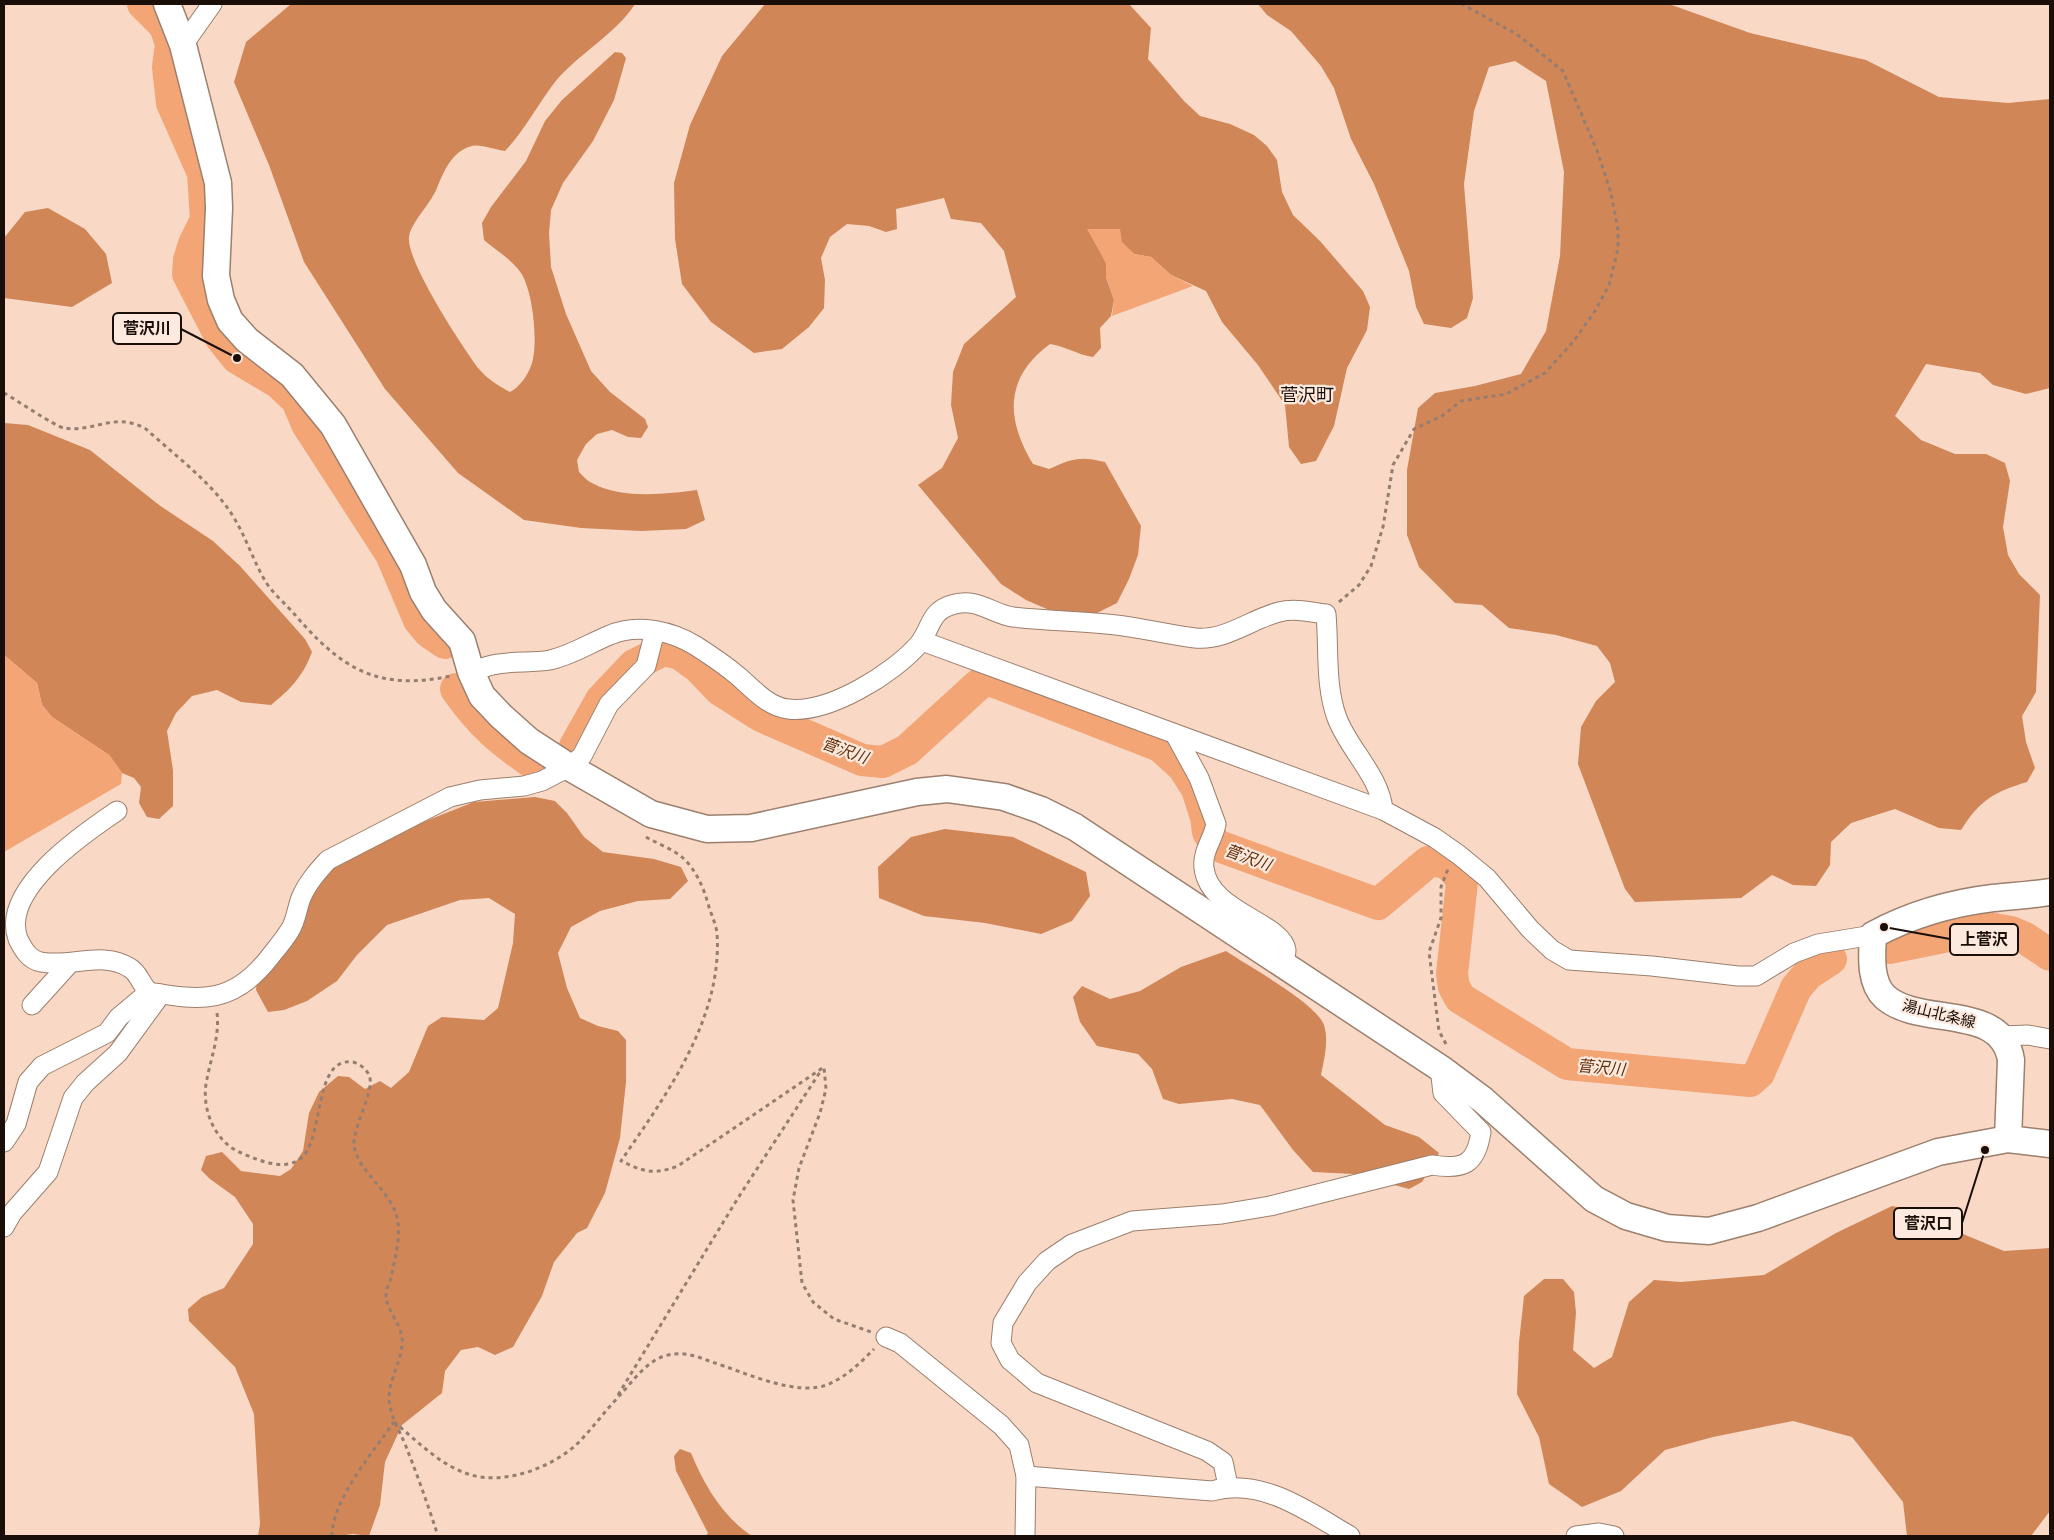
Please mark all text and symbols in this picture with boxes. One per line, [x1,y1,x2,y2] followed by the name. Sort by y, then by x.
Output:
[113,313,181,344] callout: 菅沢川
[123,319,171,338] text: 菅沢川
[1280,384,1334,405] district label: 菅沢町
[819,733,873,768] water label: 菅沢川
[1222,840,1276,875] water label: 菅沢川
[1950,924,2018,955] callout: 上菅沢
[1960,930,2008,949] text: 上菅沢
[1900,996,1978,1032] street label: 湯山北条線
[1576,1056,1628,1079] water label: 菅沢川
[1894,1208,1962,1239] callout: 菅沢口
[1904,1214,1952,1233] text: 菅沢口

